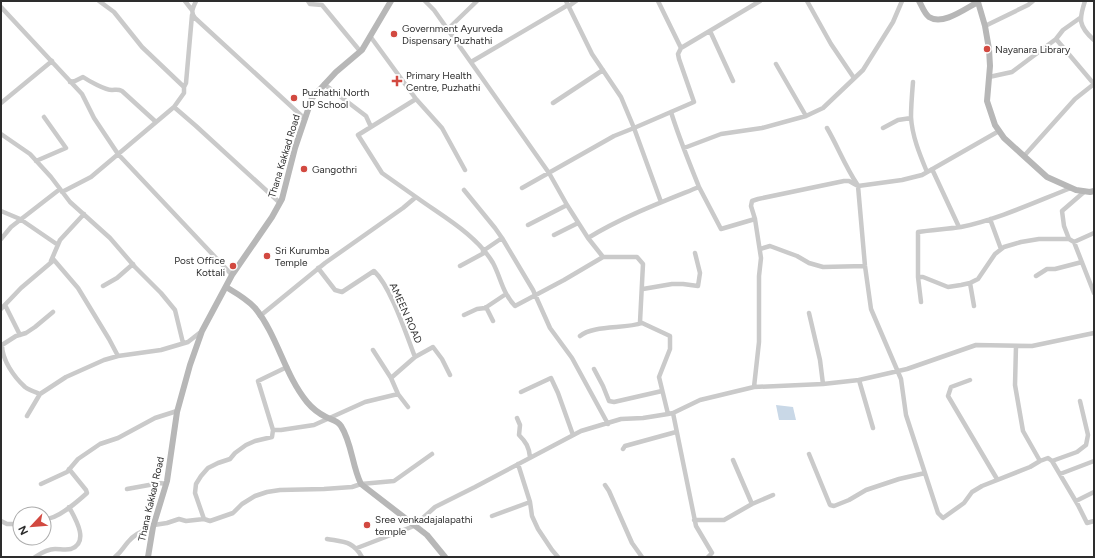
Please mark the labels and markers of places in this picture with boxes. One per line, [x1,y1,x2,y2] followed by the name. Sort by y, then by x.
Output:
[402,22,503,47] place label: Government Ayurveda Dispensary Puzhathi
[389,29,399,39] marker: Government Ayurveda Dispensary Puzhathi
[995,43,1071,56] place label: Nayanara Library
[982,44,992,54] marker: Nayanara Library
[406,69,480,94] place label: Primary Health Centre, Puzhathi
[391,75,403,87] marker: Primary Health Centre, Puzhathi
[302,86,370,111] place label: Puzhathi North UP School
[289,93,299,103] marker: Puzhathi North UP School
[312,163,357,176] place label: Gangothri
[299,164,309,174] marker: Gangothri
[275,244,329,269] place label: Sri Kurumba Temple
[262,251,272,261] marker: Sri Kurumba Temple
[174,254,226,279] place label: Post Office Kottali
[228,261,238,271] marker: Post Office Kottali
[375,513,473,538] place label: Sree venkadajalapathi temple
[362,520,372,530] marker: Sree venkadajalapathi temple

